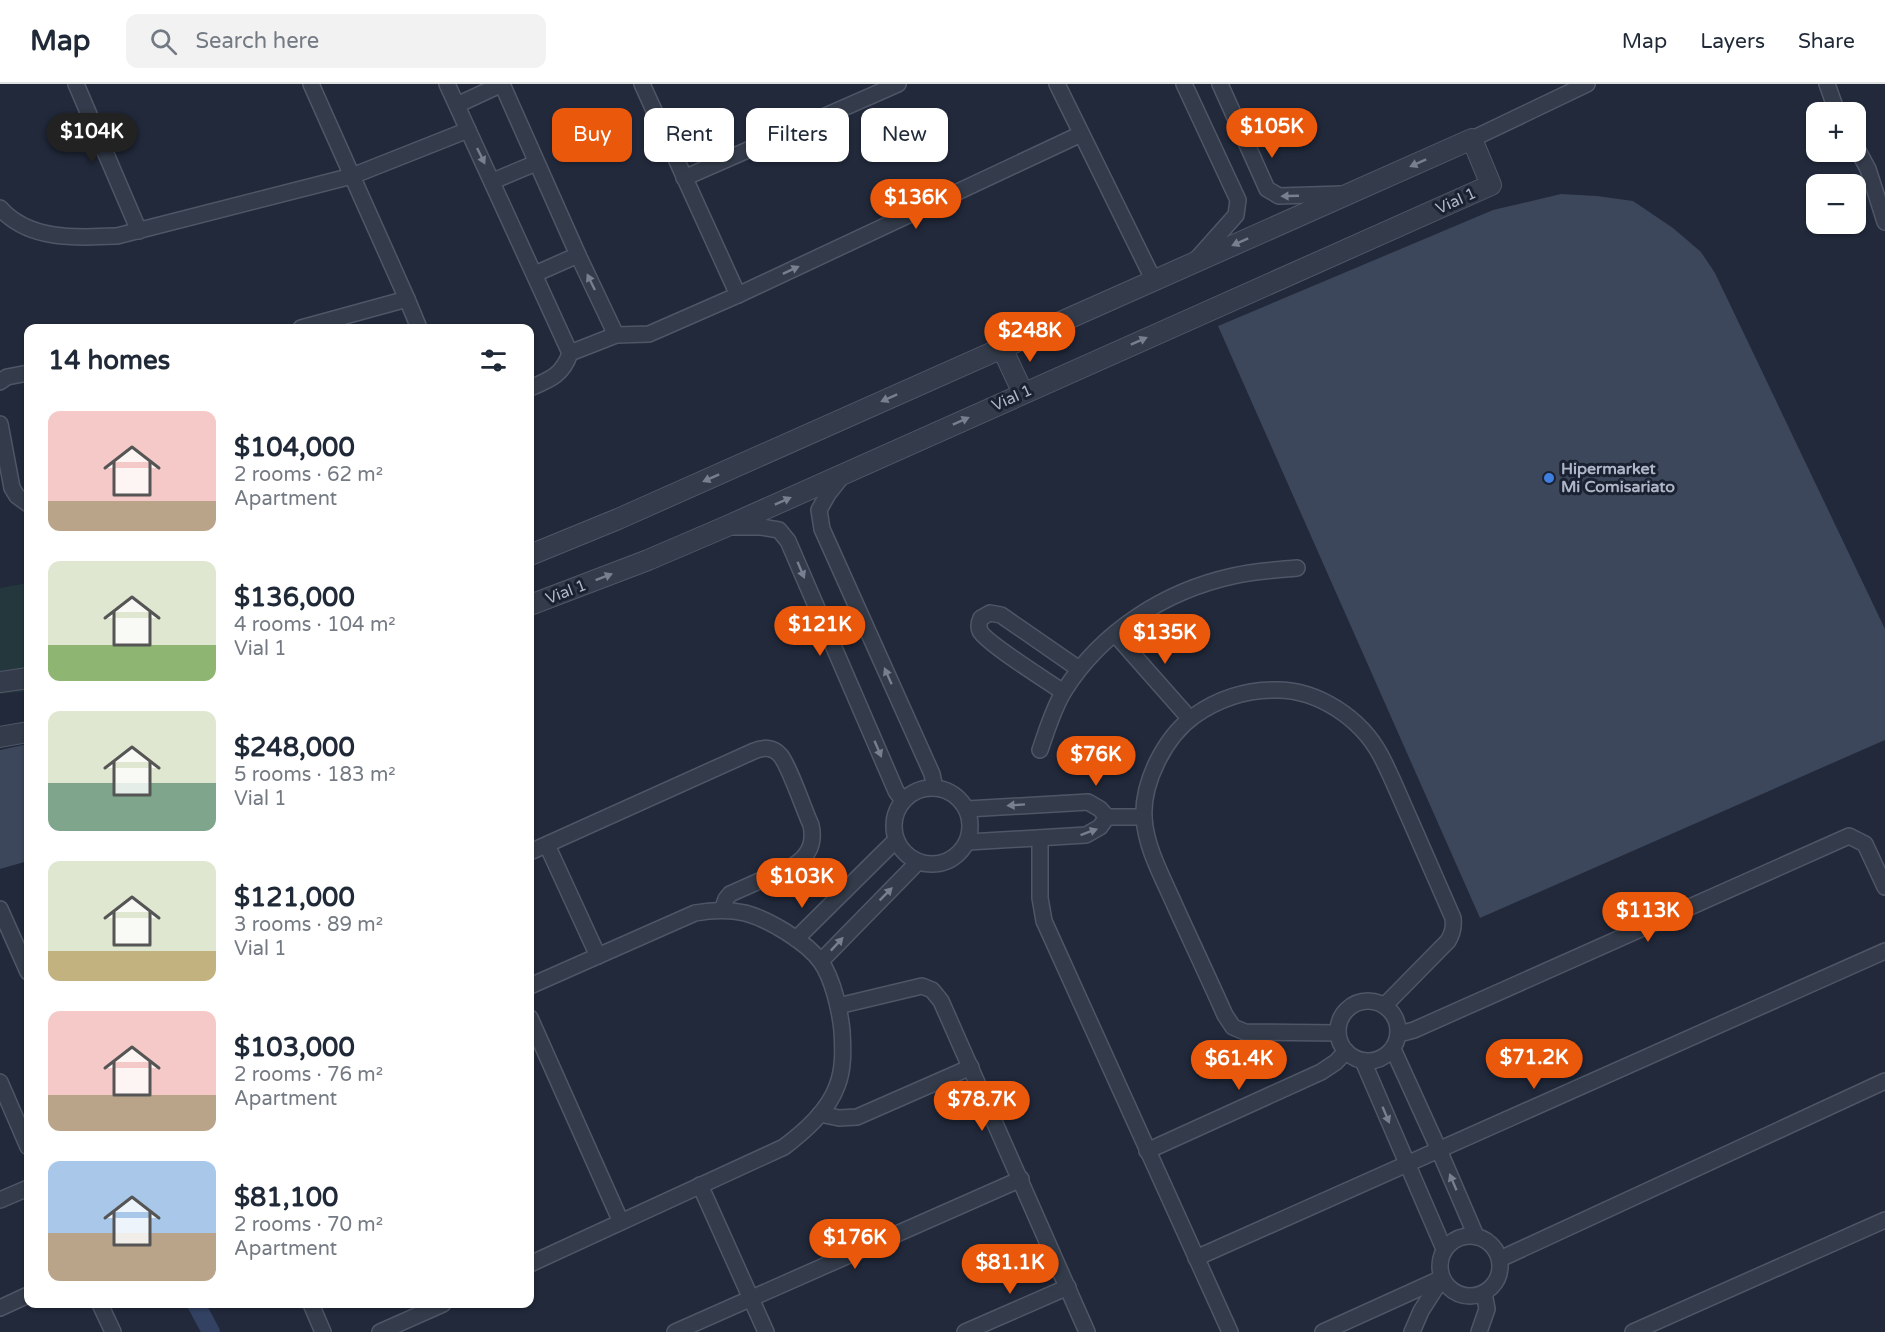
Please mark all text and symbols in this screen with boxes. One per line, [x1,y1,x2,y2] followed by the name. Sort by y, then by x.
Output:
[126,14,546,68] search box
[30,24,90,58] text: Map
[147,25,180,58] icon: search
[195,28,319,54] text: Search here
[1622,29,1667,54] text: Map
[1700,29,1765,54] text: Layers
[1798,29,1855,54] text: Share
[1806,102,1866,234] map controls
[1806,102,1866,162] button: +
[552,108,632,162] chip: Buy
[644,108,734,162] chip: Rent
[746,108,849,162] chip: Filters
[861,108,948,162] chip: New
[1230,108,1314,159] pin: $105K
[50,113,134,164] pin: $104K
[1240,115,1304,139] text: $105K
[60,120,124,144] text: $104K
[476,148,485,165] one-way arrow
[1409,158,1427,168] one-way arrow
[1806,174,1866,234] button: −
[874,179,958,230] pin: $136K
[1433,183,1479,219] street label: Vial 1
[884,186,948,210] text: $136K
[1280,191,1299,201] one-way arrow
[1231,237,1249,247] one-way arrow
[782,266,799,275] one-way arrow
[586,274,595,291] one-way arrow
[988,312,1072,363] pin: $248K
[998,319,1062,343] text: $248K
[1131,337,1148,346] one-way arrow
[477,344,510,377] icon: filters
[48,345,170,376] text: 14 homes
[989,380,1035,416] street label: Vial 1
[881,394,898,403] one-way arrow
[953,416,971,426] one-way arrow
[234,432,355,463] text: $104,000
[96,435,168,507] icon: home
[1561,459,1675,497] place label: Hipermarket Mi Comisariato
[234,463,383,487] text: 2 rooms · 62 m²
[1542,471,1556,485] marker: Hipermarket Mi Comisariato
[703,473,720,482] one-way arrow
[234,487,337,511] text: Apartment
[775,496,793,506] one-way arrow
[796,562,806,580] one-way arrow
[595,572,613,581] one-way arrow
[543,575,589,609] street label: Vial 1
[234,582,355,613] text: $136,000
[96,585,168,657] icon: home
[778,606,862,657] pin: $121K
[234,613,396,637] text: 4 rooms · 104 m²
[788,613,852,637] text: $121K
[1123,614,1207,665] pin: $135K
[1133,621,1197,645] text: $135K
[234,637,287,661] text: Vial 1
[883,667,892,685] one-way arrow
[234,732,355,763] text: $248,000
[96,735,168,807] icon: home
[1060,736,1132,787] pin: $76K
[873,741,883,759] one-way arrow
[1071,743,1121,767] text: $76K
[234,763,396,787] text: 5 rooms · 183 m²
[234,787,287,811] text: Vial 1
[1006,801,1025,810] one-way arrow
[1080,827,1098,837] one-way arrow
[760,858,844,909] pin: $103K
[770,865,834,889] text: $103K
[234,882,355,913] text: $121,000
[96,885,168,957] icon: home
[878,888,892,902] one-way arrow
[1606,892,1690,943] pin: $113K
[1616,899,1680,923] text: $113K
[234,913,383,937] text: 3 rooms · 89 m²
[234,937,287,961] text: Vial 1
[830,937,844,951] one-way arrow
[234,1032,355,1063] text: $103,000
[96,1035,168,1107] icon: home
[1485,1039,1583,1090] pin: $71.2K
[1190,1040,1288,1091] pin: $61.4K
[1500,1046,1568,1070] text: $71.2K
[1205,1047,1273,1071] text: $61.4K
[234,1063,383,1087] text: 2 rooms · 76 m²
[933,1081,1031,1132] pin: $78.7K
[234,1087,337,1111] text: Apartment
[948,1088,1016,1112] text: $78.7K
[1381,1106,1391,1124] one-way arrow
[1448,1173,1457,1191] one-way arrow
[234,1182,338,1213] text: $81,100
[96,1185,168,1257] icon: home
[234,1213,383,1237] text: 2 rooms · 70 m²
[813,1219,897,1270] pin: $176K
[823,1226,887,1250] text: $176K
[234,1237,337,1261] text: Apartment
[961,1244,1059,1295] pin: $81.1K
[976,1251,1044,1275] text: $81.1K

